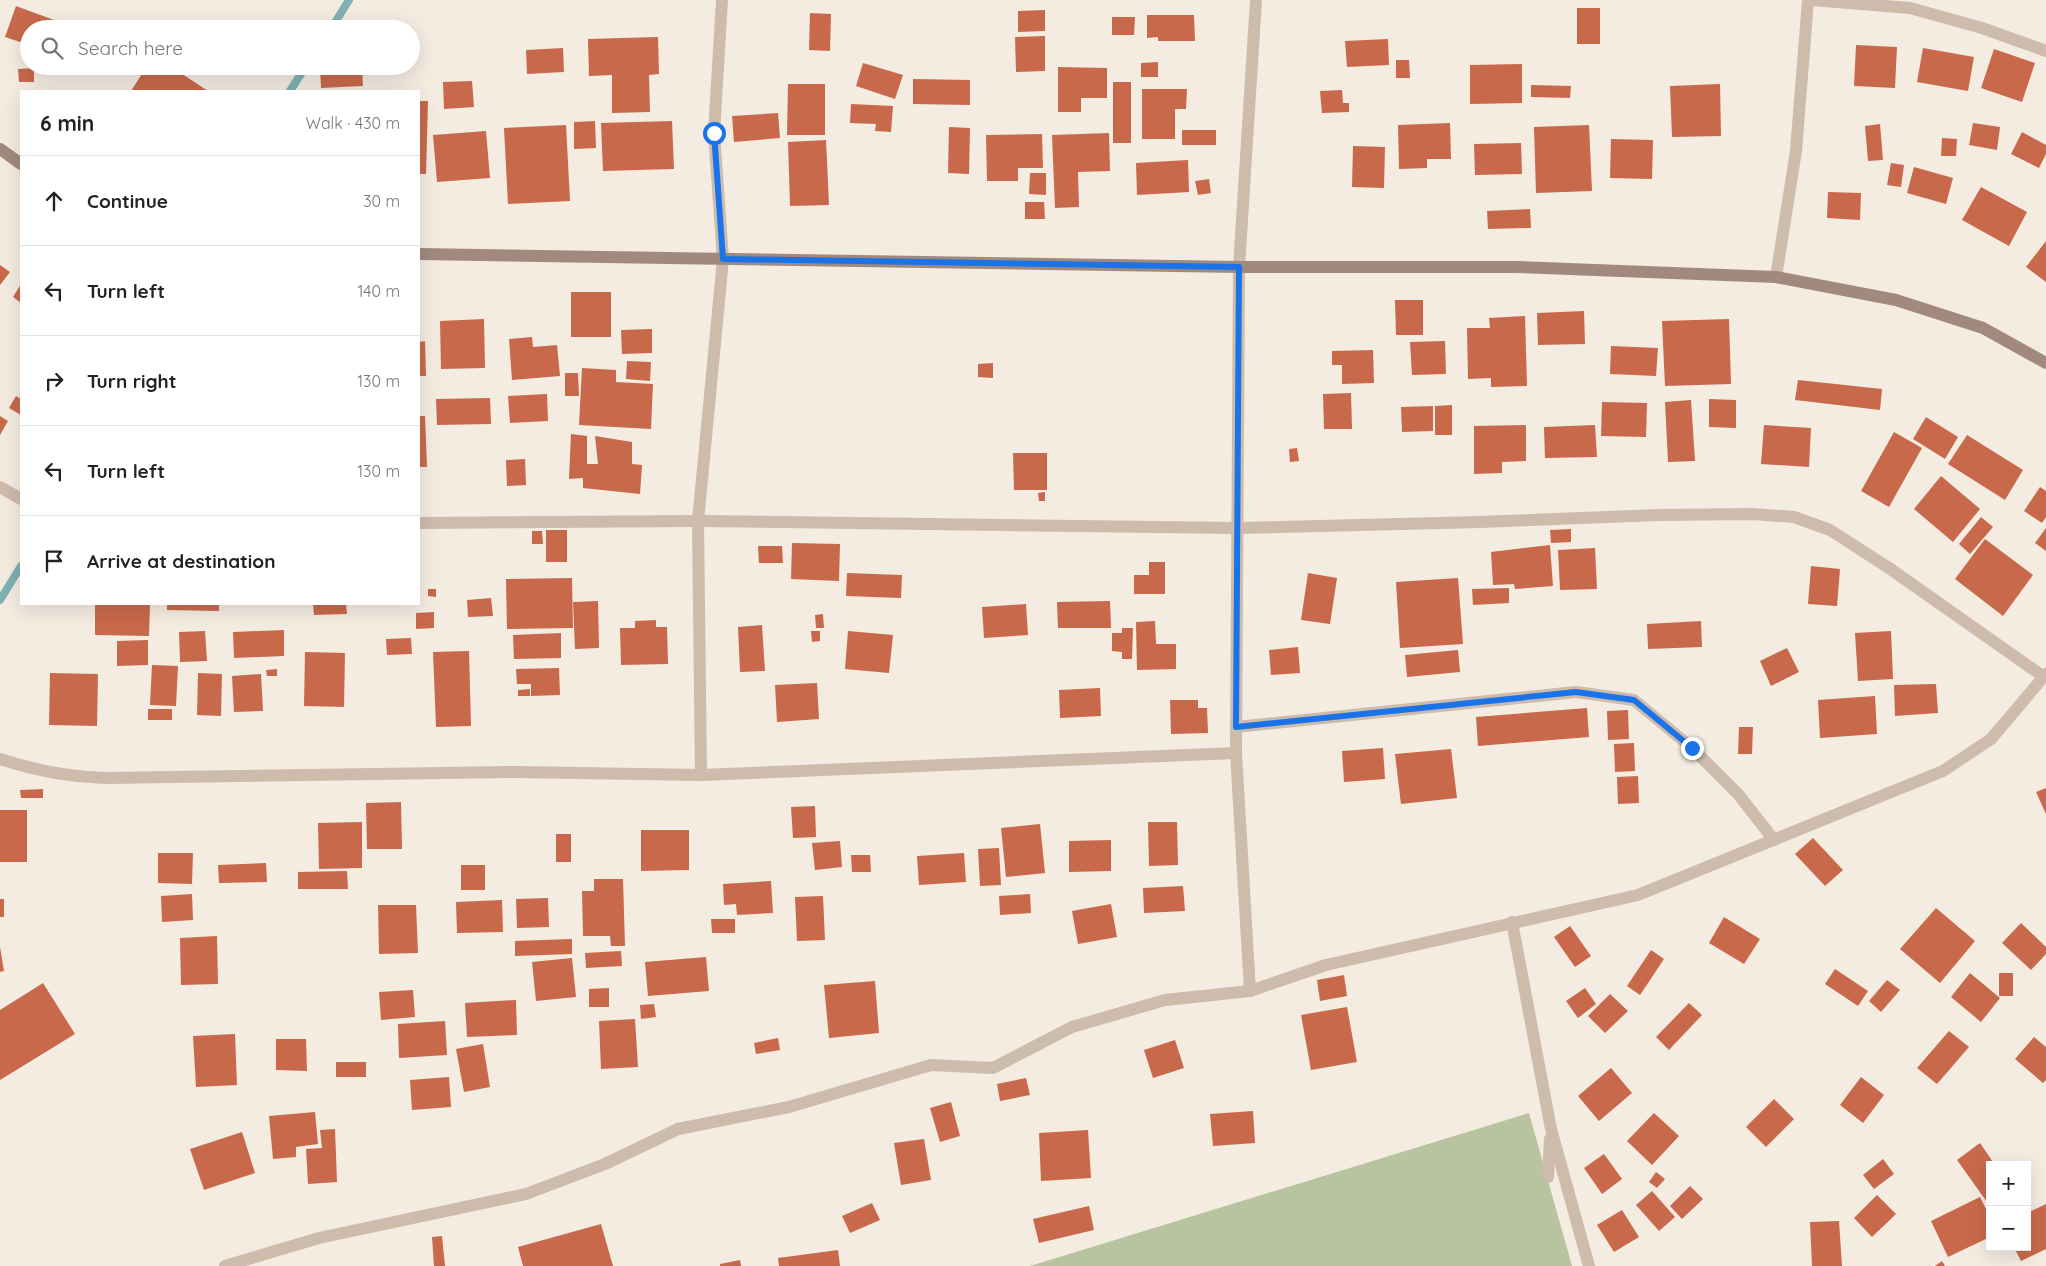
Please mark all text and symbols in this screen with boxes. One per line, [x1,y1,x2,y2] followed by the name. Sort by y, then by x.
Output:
[20,20,420,75] search box
[38,34,66,62] icon: search
[78,36,183,60] text: Search here
[40,110,94,136] text: 6 min
[306,113,400,133] text: Walk · 430 m
[703,122,726,145] route start
[40,187,68,215] icon: ahead
[87,189,168,213] text: Continue
[363,191,400,211] text: 30 m
[40,277,68,305] icon: left
[87,279,165,303] text: Turn left
[357,281,400,301] text: 140 m
[40,367,68,395] icon: right
[87,369,176,393] text: Turn right
[357,371,400,391] text: 130 m
[40,457,68,485] icon: left
[87,459,165,483] text: Turn left
[357,461,400,481] text: 130 m
[40,547,68,575] icon: arrive
[87,549,276,573] text: Arrive at destination
[1681,737,1704,760] route end
[1986,1161,2031,1251] map controls
[1986,1161,2031,1206] button: +
[1986,1206,2031,1251] button: −

